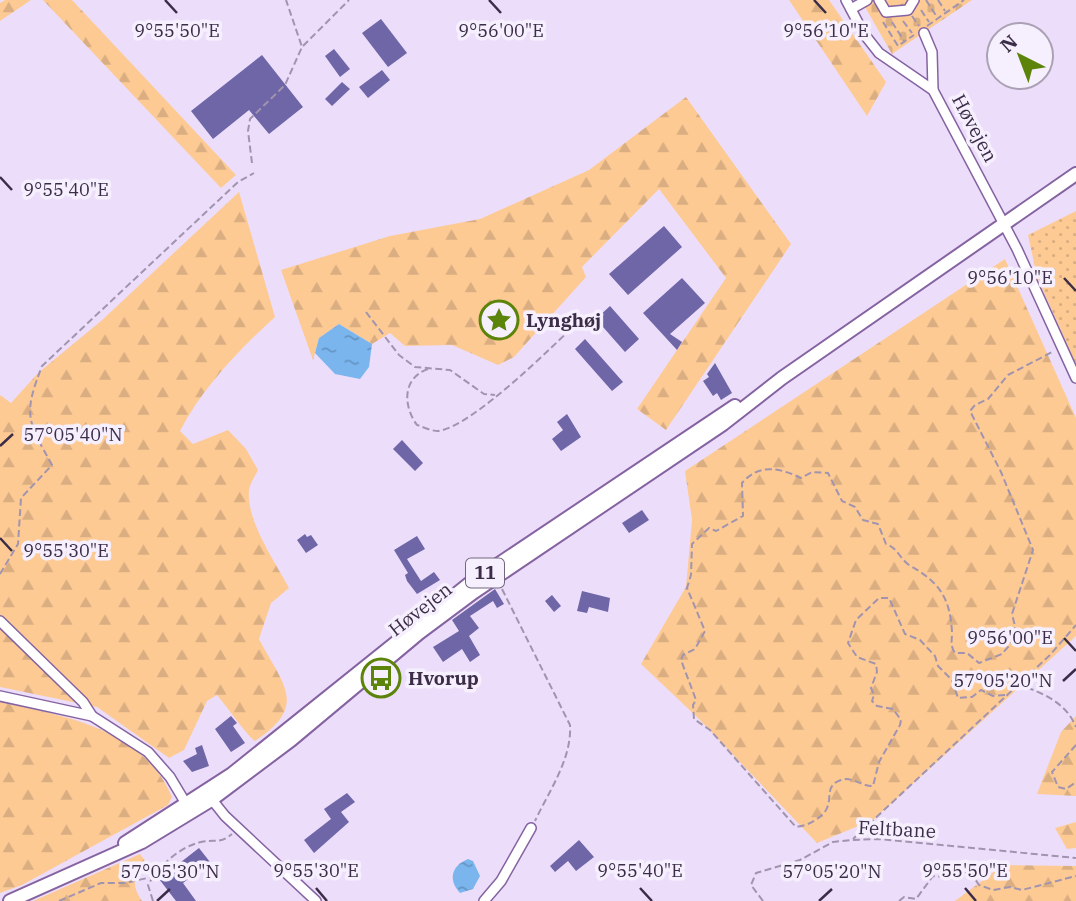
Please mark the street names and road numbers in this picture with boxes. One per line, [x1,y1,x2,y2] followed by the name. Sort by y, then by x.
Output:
[947,90,1003,166] street label: Høvejen
[466,558,504,588] road number: 11
[384,577,456,641] street label: Høvejen
[857,815,937,843] street label: Feltbane

